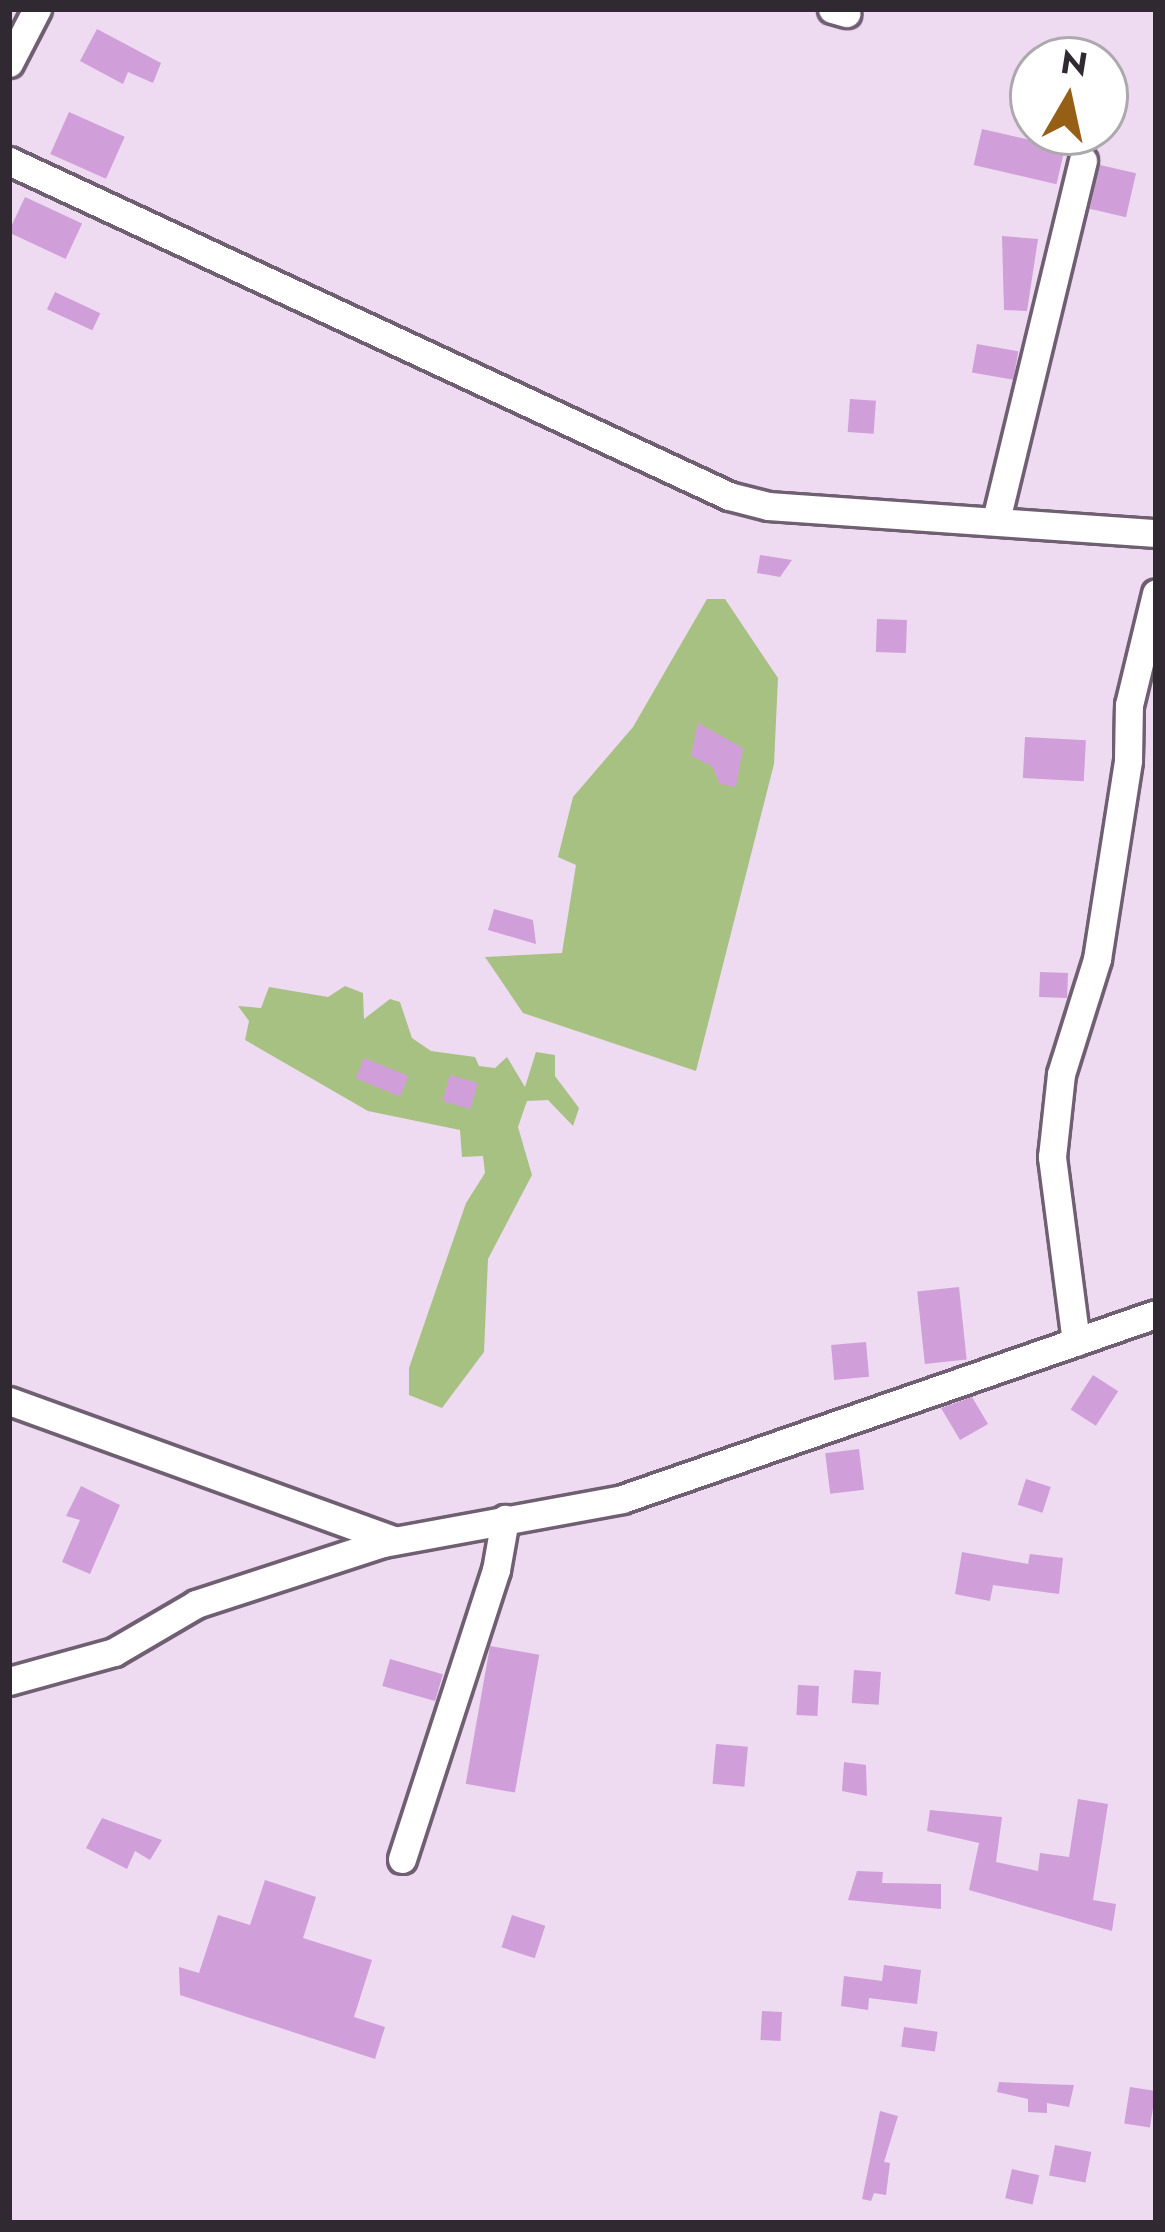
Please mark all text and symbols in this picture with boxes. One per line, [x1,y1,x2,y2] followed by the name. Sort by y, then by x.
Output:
[1009,36,1129,156] north arrow
[1058,38,1091,88] text: N

